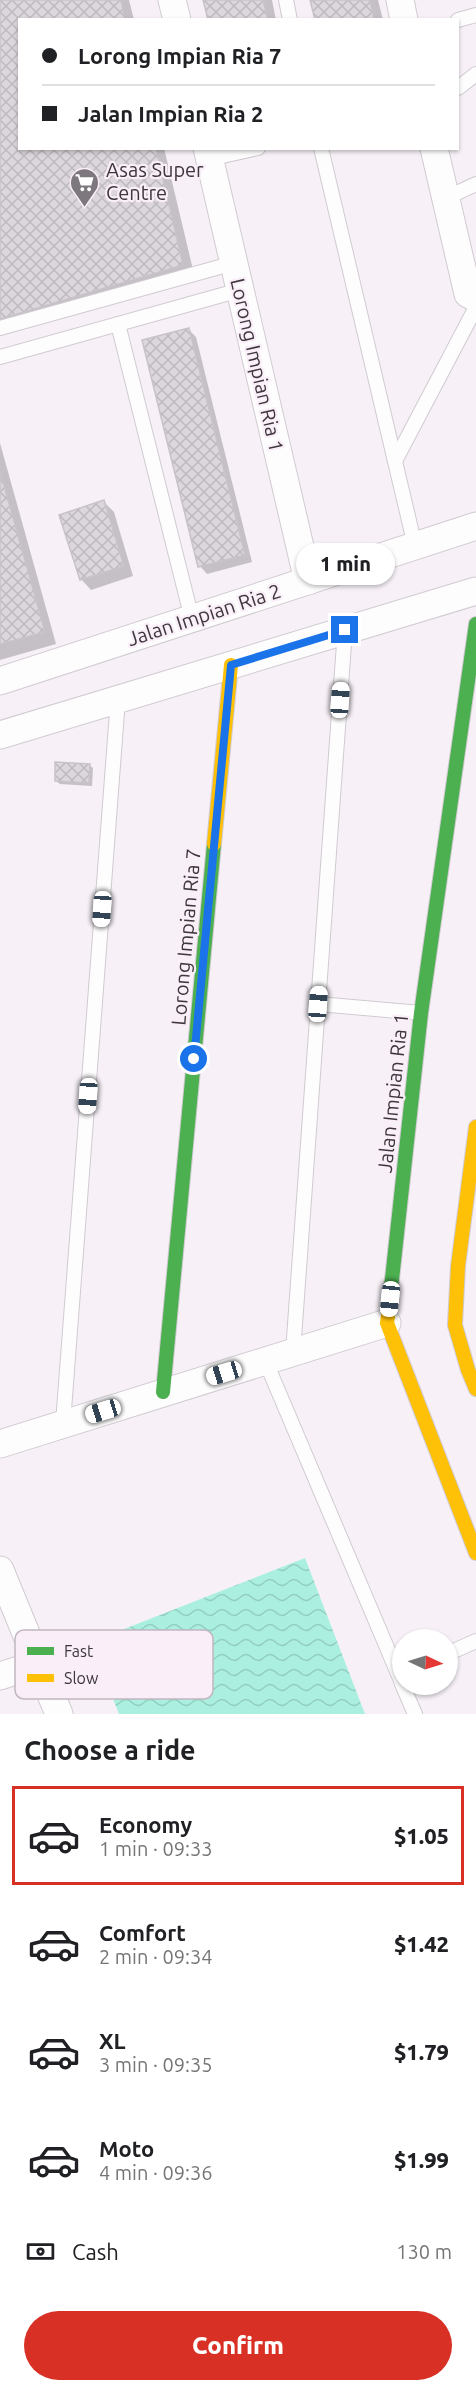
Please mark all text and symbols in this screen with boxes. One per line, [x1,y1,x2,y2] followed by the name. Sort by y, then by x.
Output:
[78,43,282,68] text: Lorong Impian Ria 7
[78,101,263,126] text: Jalan Impian Ria 2
[106,158,204,204] place label: Asas Super Centre
[69,166,101,208] supermarket icon: Asas Super Centre
[226,276,289,454] street label: Lorong Impian Ria 1
[296,543,394,585] callout: 1 min
[320,552,371,575] text: 1 min
[124,579,284,650] street label: Jalan Impian Ria 2
[331,616,358,643] route end
[330,681,350,719] car
[166,848,205,1026] street label: Lorong Impian Ria 7
[92,890,112,928] car
[308,985,328,1023] car
[373,1012,412,1174] street label: Jalan Impian Ria 1
[180,1045,207,1072] route start
[78,1077,98,1115] car
[379,1280,401,1318] car
[204,1359,244,1387] car
[83,1397,123,1425] car
[392,1629,458,1695] north arrow
[392,1629,458,1695] map controls
[15,1630,213,1699] legend
[64,1642,94,1660] text: Fast
[64,1669,99,1687] text: Slow
[24,1735,196,1765] text: Choose a ride
[27,1809,81,1863] icon: car
[99,1812,192,1837] text: Economy
[394,1823,449,1848] text: $1.05
[99,1837,213,1860] text: 1 min · 09:33
[27,1917,81,1971] icon: car
[99,1920,186,1945] text: Comfort
[394,1931,449,1956] text: $1.42
[99,1945,213,1968] text: 2 min · 09:34
[27,2025,81,2079] icon: car
[99,2028,126,2053] text: XL
[394,2039,449,2064] text: $1.79
[99,2053,213,2076] text: 3 min · 09:35
[27,2133,81,2187] icon: car
[99,2136,154,2161] text: Moto
[394,2147,449,2172] text: $1.99
[99,2161,213,2184] text: 4 min · 09:36
[24,2235,57,2268] icon: cash
[72,2239,119,2264] text: Cash
[396,2240,452,2263] text: 130 m
[24,2311,452,2380] button: Confirm

